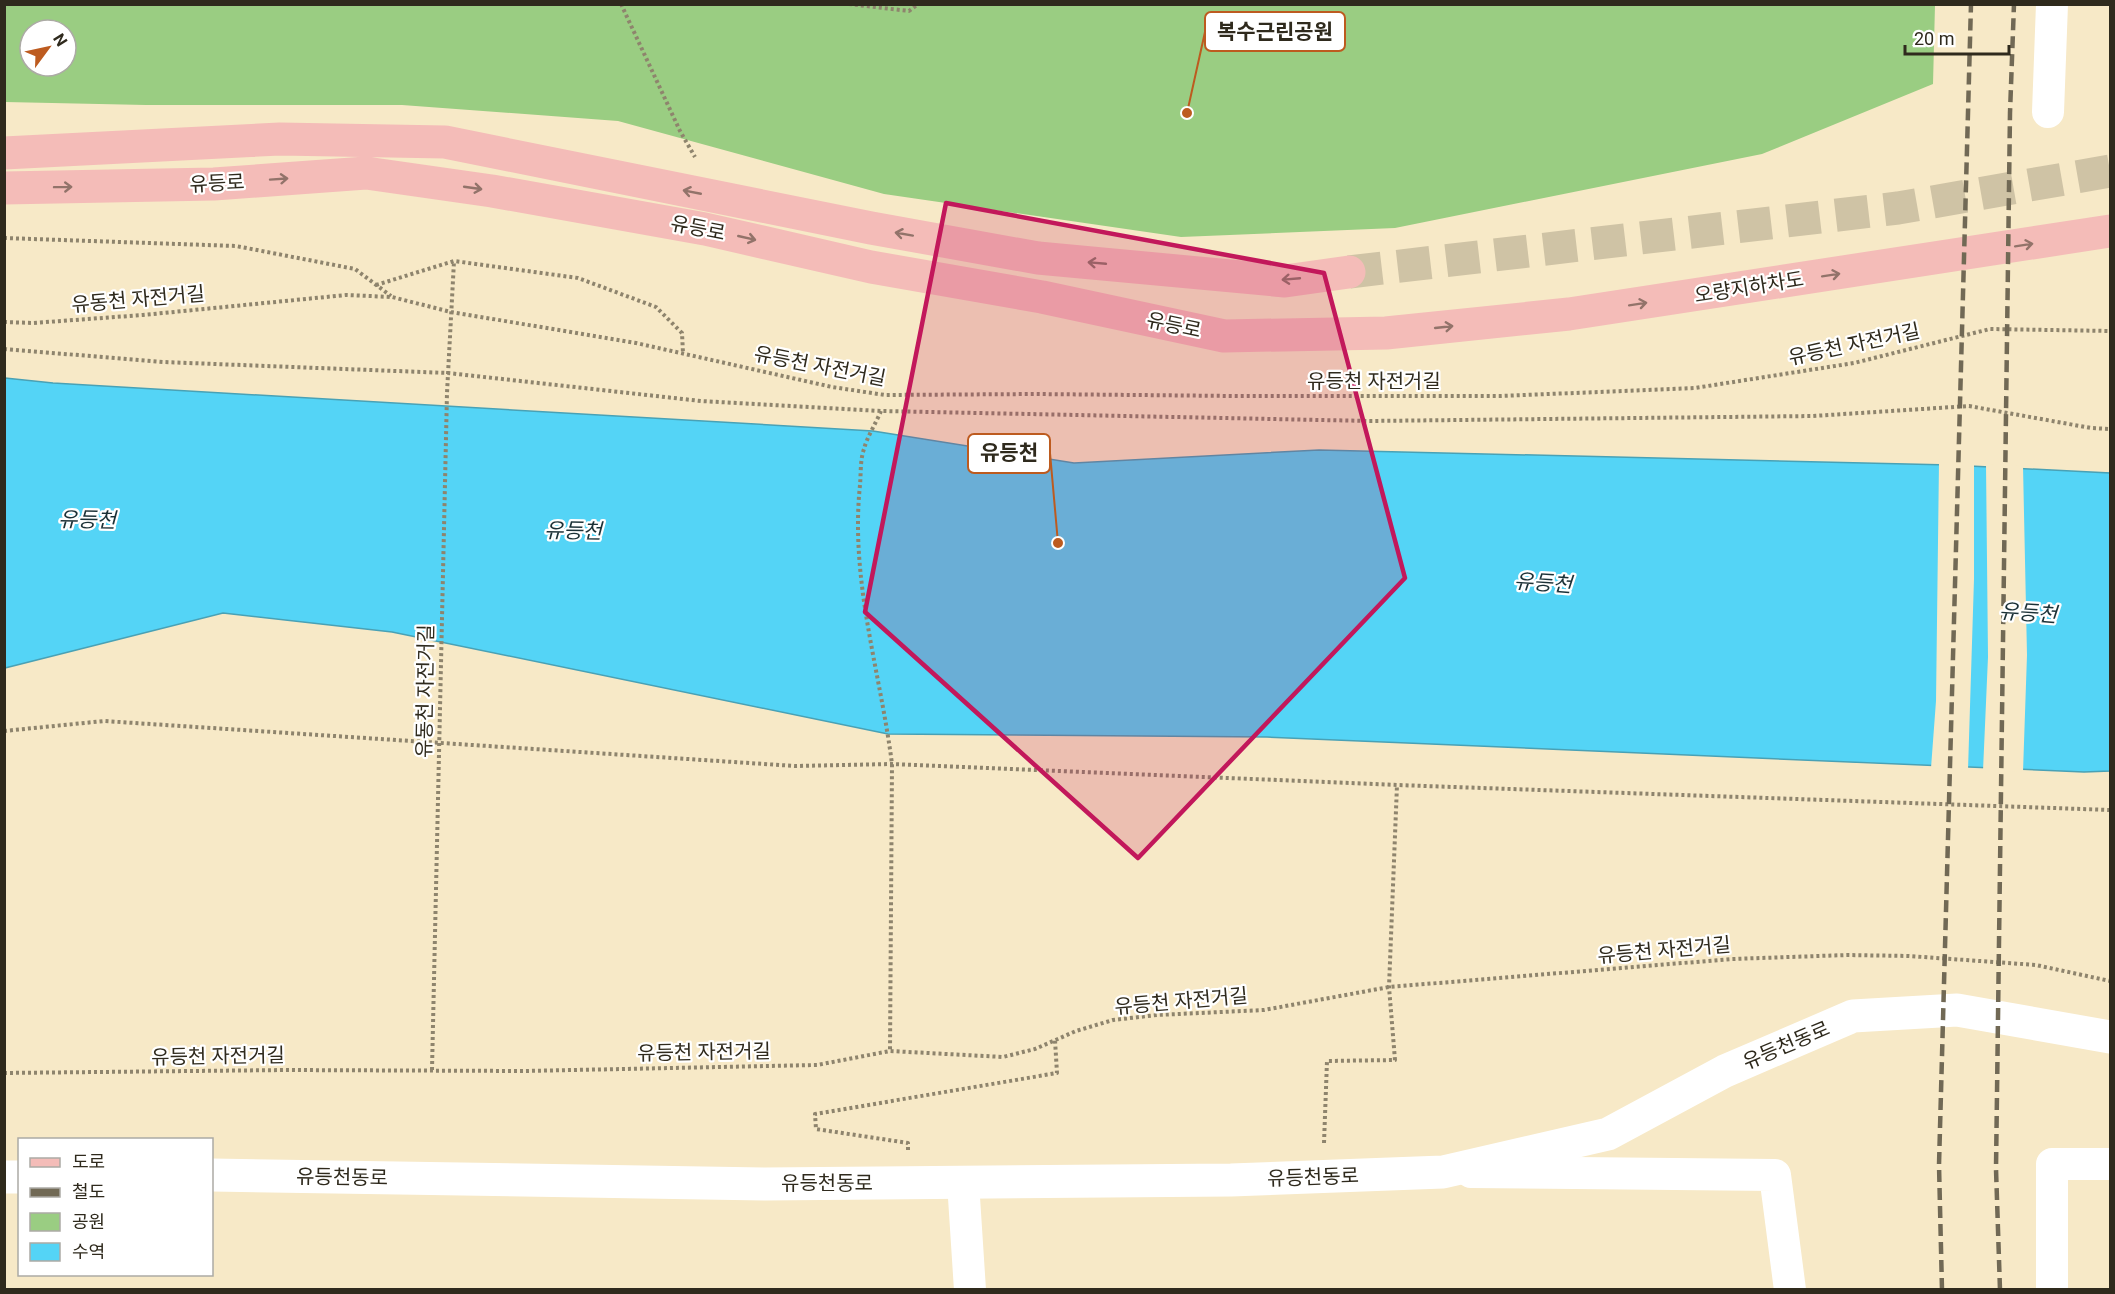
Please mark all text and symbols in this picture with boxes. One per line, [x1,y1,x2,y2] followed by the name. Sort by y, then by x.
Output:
[1205,12,1345,51] callout: 복수근린공원
[18,18,78,78] north arrow
[1905,18,2008,56] scale bar
[1217,20,1333,44] text: 복수근린공원
[1914,28,1954,49] text: 20 m
[49,30,71,50] text: N
[189,170,245,196] street label: 유등로
[268,173,288,184] one-way arrow
[52,182,72,193] one-way arrow
[462,183,482,194] one-way arrow
[683,186,702,198] one-way arrow
[669,211,727,245] street label: 유등로
[895,228,915,239] one-way arrow
[737,233,756,245] one-way arrow
[2013,239,2033,250] one-way arrow
[1087,257,1107,268] one-way arrow
[1693,267,1805,307] street label: 오량지하차도
[1821,269,1840,280] one-way arrow
[1282,274,1301,285] one-way arrow
[70,281,206,317] street label: 유동천 자전거길
[1628,298,1647,309] one-way arrow
[1145,308,1203,342] street label: 유등로
[1786,318,1922,370] street label: 유등천 자전거길
[1434,321,1454,332] one-way arrow
[752,341,888,391] street label: 유등천 자전거길
[1307,369,1441,393] street label: 유등천 자전거길
[968,434,1050,473] callout: 유등천
[980,441,1038,465] text: 유등천
[58,507,119,533] water label: 유등천
[544,518,605,544] water label: 유등천
[1513,569,1575,597] water label: 유등천
[1998,599,2060,627] water label: 유등천
[412,624,438,758] street label: 유동천 자전거길
[1596,932,1732,968] street label: 유등천 자전거길
[1113,983,1249,1019] street label: 유등천 자전거길
[1739,1016,1833,1074] street label: 유등천동로
[637,1039,771,1065] street label: 유등천 자전거길
[151,1043,285,1069] street label: 유등천 자전거길
[18,1138,213,1276] legend
[72,1151,105,1172] text: 도로
[1267,1163,1359,1191] street label: 유등천동로
[296,1164,388,1190] street label: 유등천동로
[781,1171,873,1195] street label: 유등천동로
[72,1181,105,1202] text: 철도
[72,1211,105,1232] text: 공원
[72,1241,105,1262] text: 수역

